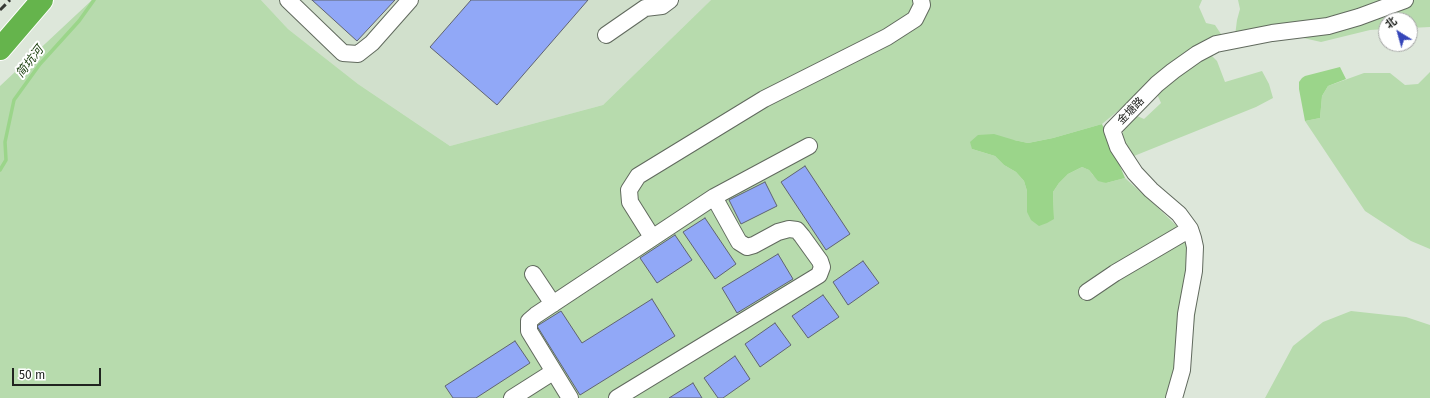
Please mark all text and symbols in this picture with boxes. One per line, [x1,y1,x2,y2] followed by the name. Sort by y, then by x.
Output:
[1378,12,1418,52] north arrow
[1383,14,1399,31] text: 北
[13,43,47,81] water label: 简坑河
[1115,95,1147,127] street label: 金塘路
[14,360,103,386] scale bar
[19,368,45,382] text: 50 m

